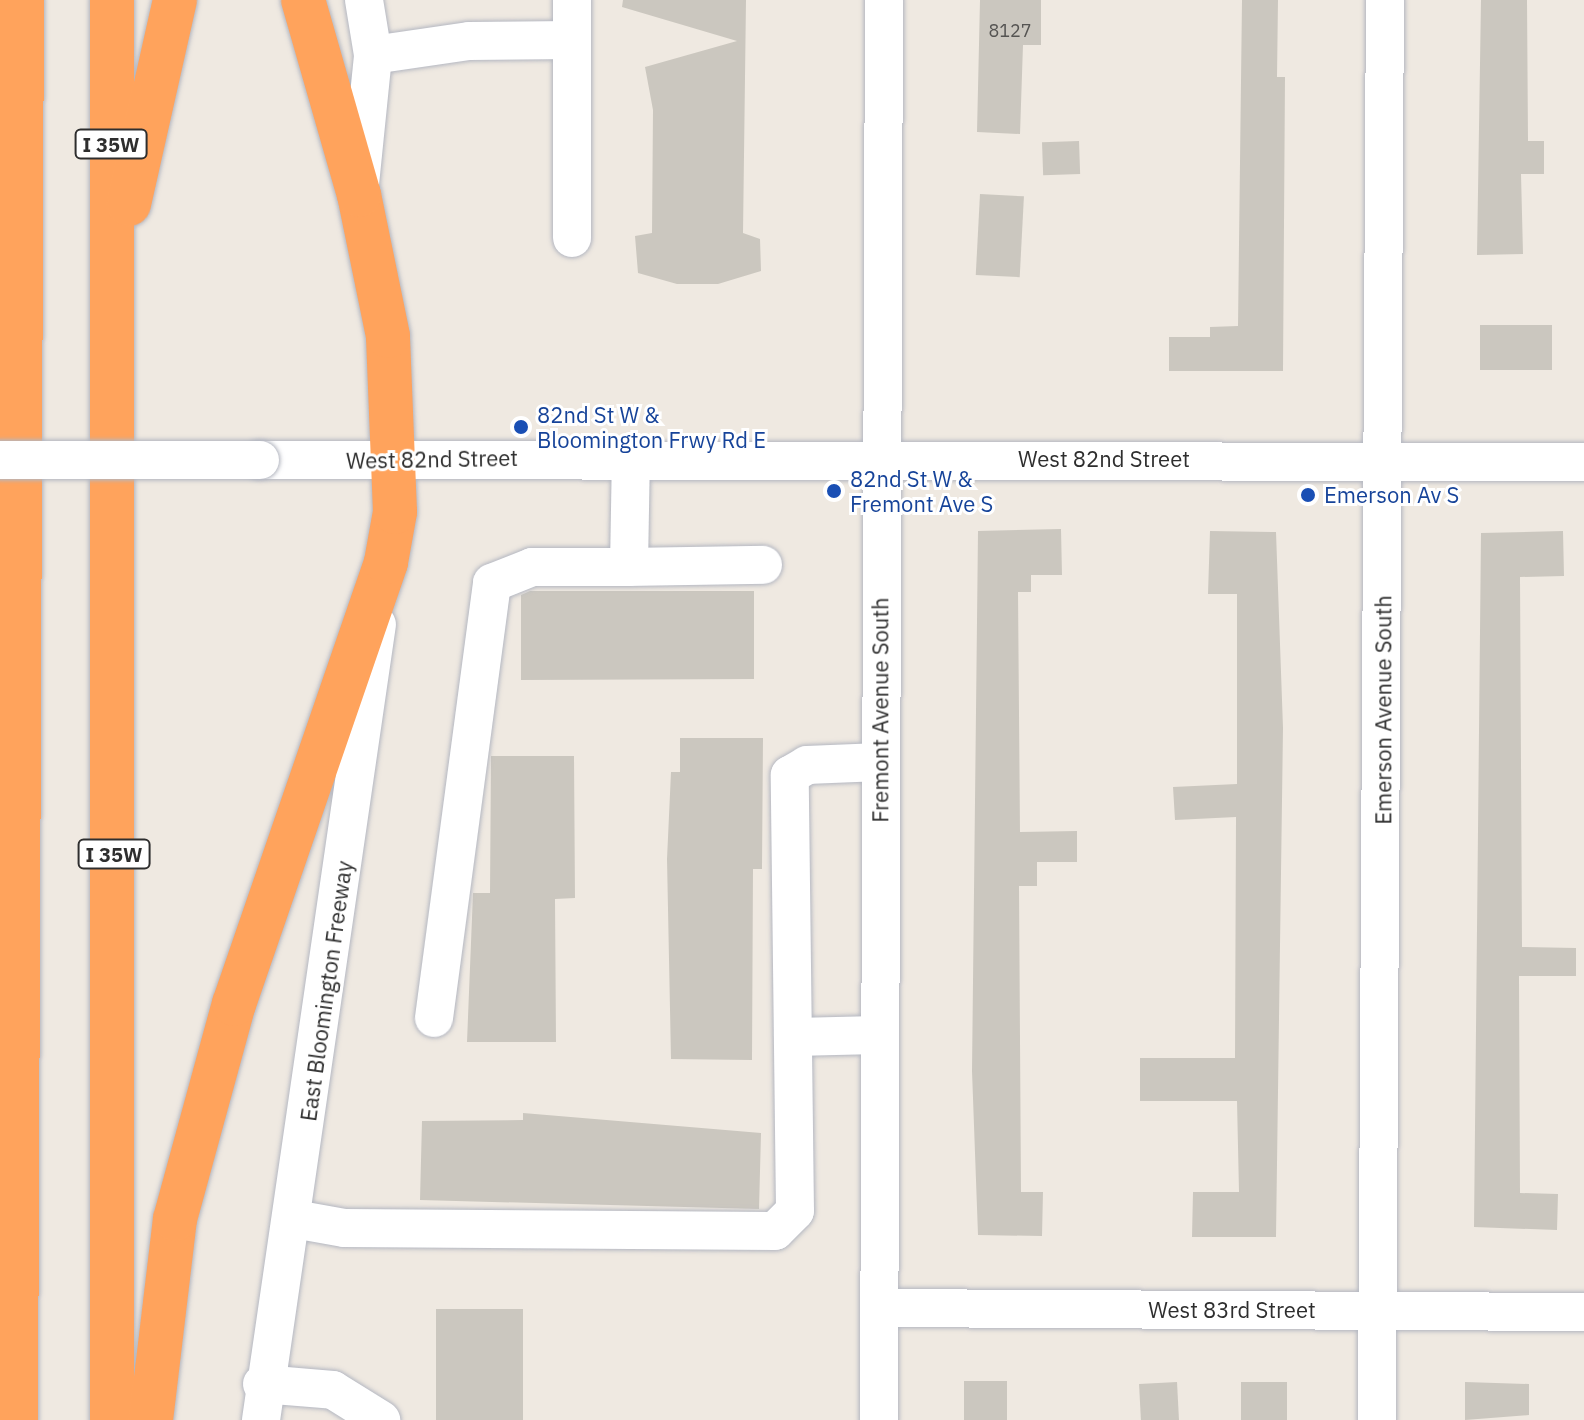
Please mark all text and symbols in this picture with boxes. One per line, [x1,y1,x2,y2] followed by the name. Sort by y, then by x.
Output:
[988,20,1032,42] house number: 8127
[73,128,149,160] road number: I 35W
[537,401,766,452] place label: 82nd St W & Bloomington Frwy Rd E
[512,418,530,436] marker: 82nd St W & Bloomington Frwy Rd E
[346,444,518,474] street label: West 82nd Street
[1018,446,1190,472] street label: West 82nd Street
[850,465,993,516] place label: 82nd St W & Fremont Ave S
[825,482,843,500] marker: 82nd St W & Fremont Ave S
[1324,482,1459,508] place label: Emerson Av S
[1299,486,1317,504] marker: Emerson Av S
[1370,595,1396,825] street label: Emerson Avenue South
[867,597,893,823] street label: Fremont Avenue South
[76,838,152,870] road number: I 35W
[295,859,357,1123] street label: East Bloomington Freeway
[1148,1297,1316,1323] street label: West 83rd Street

